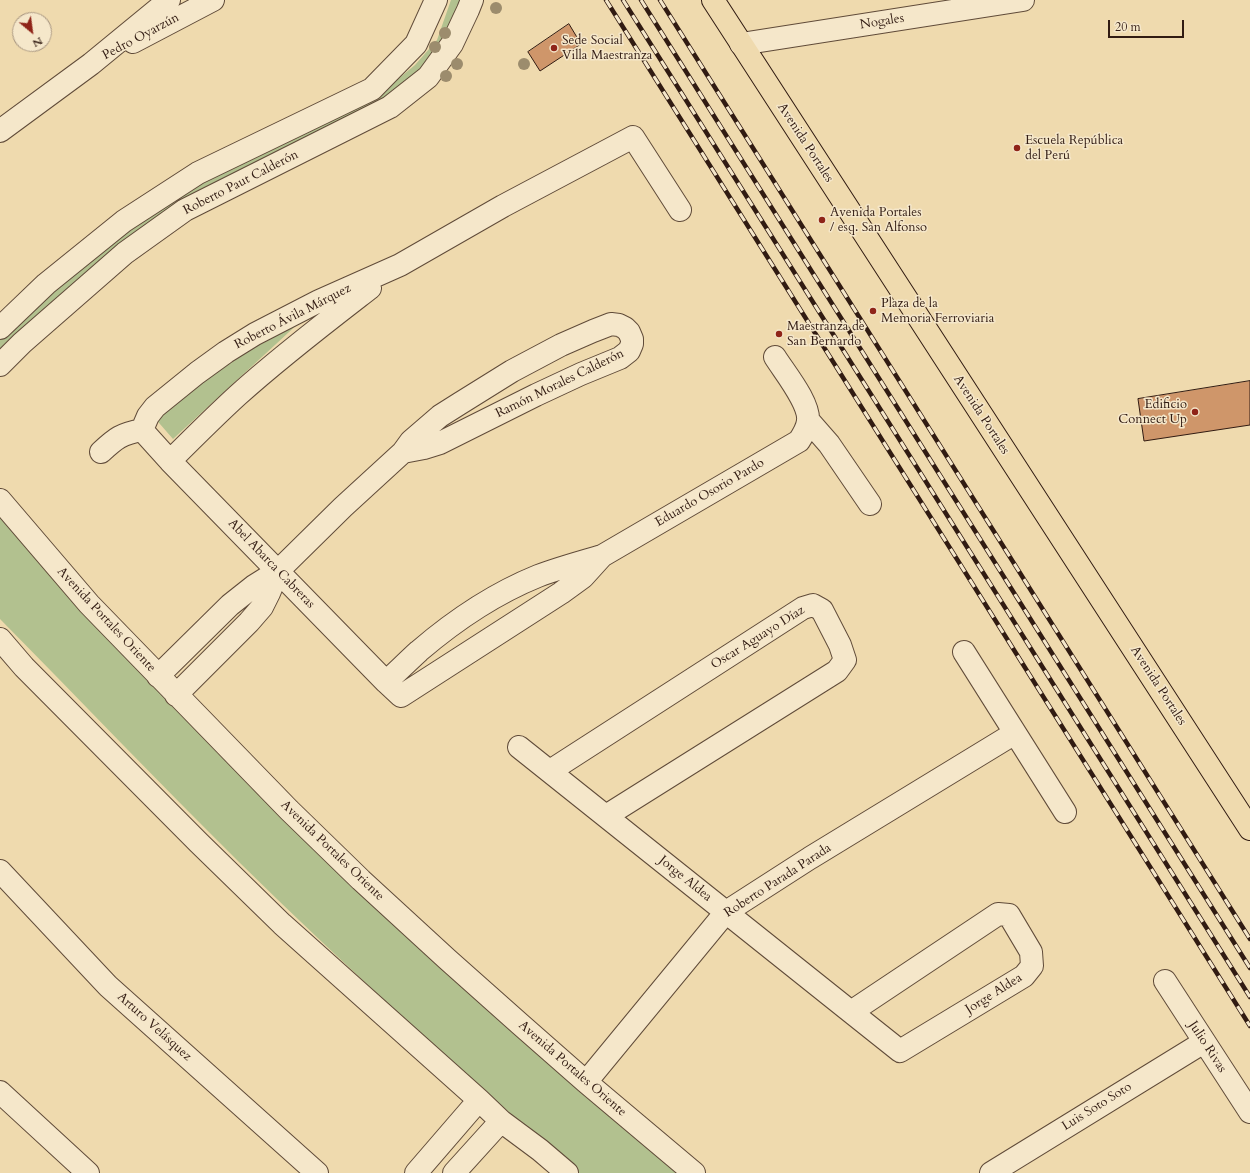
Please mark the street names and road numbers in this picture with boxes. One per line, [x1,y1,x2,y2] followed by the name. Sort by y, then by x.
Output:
[100,10,182,64] street label: Pedro Oyarzún
[859,11,905,33] street label: Nogales
[774,100,836,186] street label: Avenida Portales
[181,147,301,219] street label: Roberto Paut Calderón
[232,281,354,353] street label: Roberto Ávila Márquez
[493,346,627,422] street label: Ramón Morales Calderón
[950,372,1012,458] street label: Avenida Portales
[653,455,767,531] street label: Eduardo Osorio Pardo
[224,516,318,612] street label: Abel Abarca Cabreras
[53,564,159,676] street label: Avenida Portales Oriente
[708,603,808,673] street label: Oscar Aguayo Díaz
[1127,643,1189,729] street label: Avenida Portales
[277,797,387,905] street label: Avenida Portales Oriente
[722,841,834,921] street label: Roberto Parada Parada
[655,853,715,905] street label: Jorge Aldea
[963,970,1025,1018] street label: Jorge Aldea
[113,989,195,1065] street label: Arturo Velásquez
[515,1018,629,1120] street label: Avenida Portales Oriente
[1185,1018,1229,1076] street label: Julio Rivas
[1059,1079,1135,1135] street label: Luis Soto Soto

